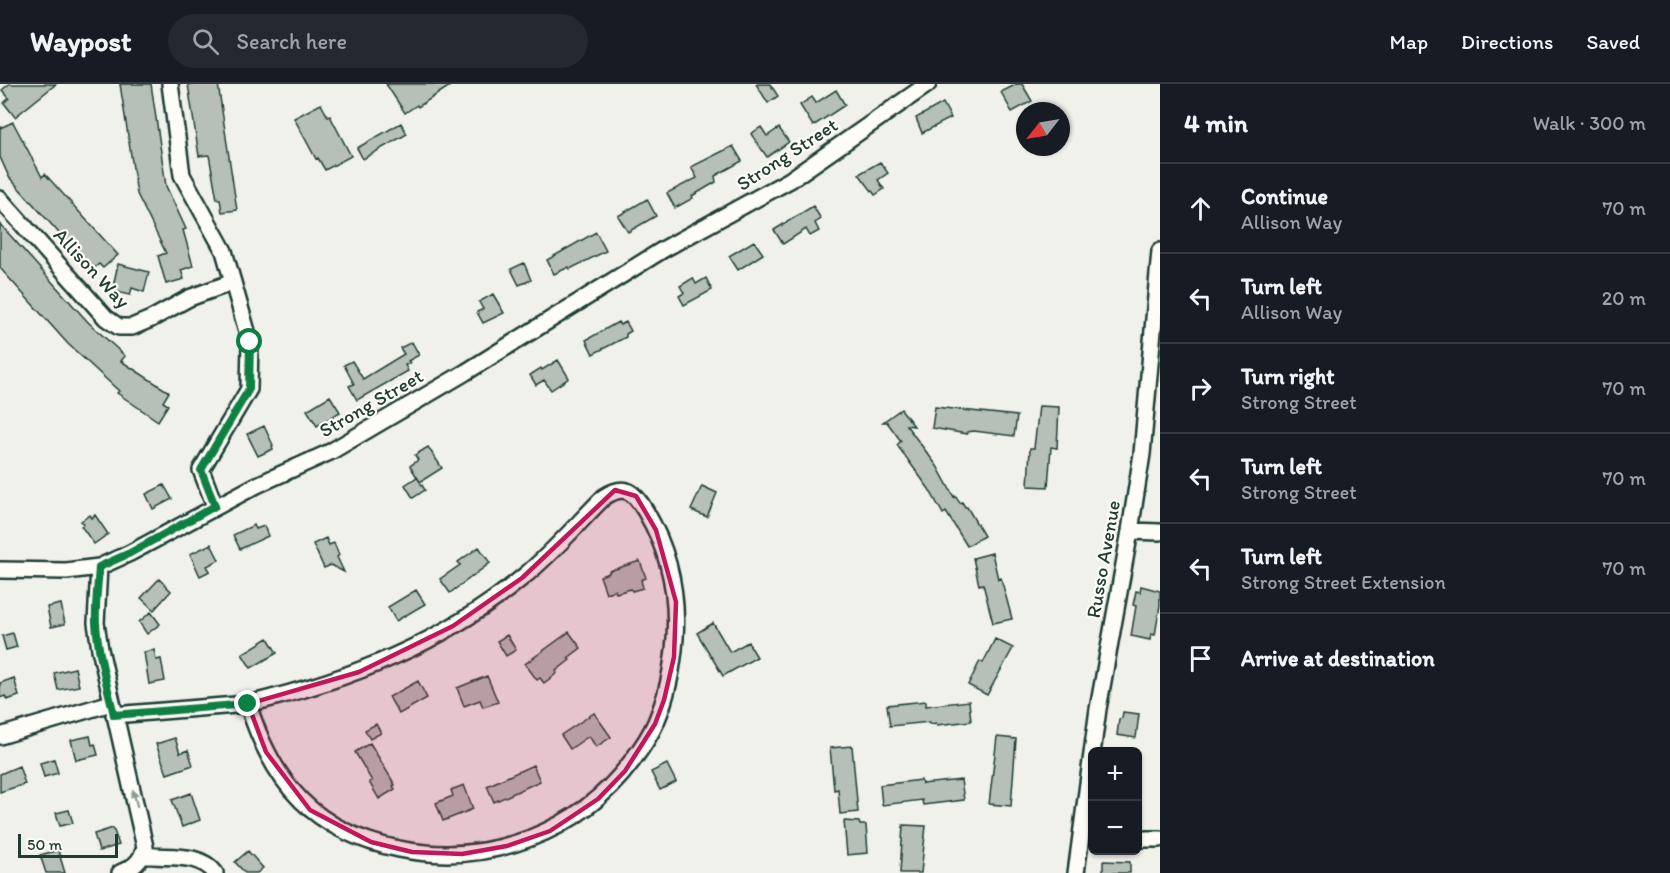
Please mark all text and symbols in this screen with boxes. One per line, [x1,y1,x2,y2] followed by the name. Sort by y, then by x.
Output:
[168,14,588,68] search box
[30,24,132,58] text: Waypost
[189,25,222,58] icon: search
[237,28,347,55] text: Search here
[1390,29,1428,54] text: Map
[1461,29,1553,54] text: Directions
[1586,29,1640,54] text: Saved
[1016,102,1070,156] north arrow
[1184,107,1248,139] text: 4 min
[1533,111,1646,135] text: Walk · 300 m
[732,112,842,196] street label: Strong Street
[1241,183,1328,210] text: Continue
[1184,192,1217,225] icon: ahead
[1602,196,1646,220] text: 70 m
[1241,210,1342,234] text: Allison Way
[49,223,136,314] street label: Allison Way
[1241,273,1322,300] text: Turn left
[1184,282,1217,315] icon: left
[1602,286,1646,310] text: 20 m
[1241,300,1342,324] text: Allison Way
[236,328,262,354] route start
[1241,363,1335,390] text: Turn right
[315,364,427,442] street label: Strong Street
[1184,372,1217,405] icon: right
[1602,376,1646,400] text: 70 m
[1241,390,1357,414] text: Strong Street
[1241,453,1322,480] text: Turn left
[1184,462,1217,495] icon: left
[1602,466,1646,490] text: 70 m
[1241,480,1357,504] text: Strong Street
[1081,498,1125,620] street label: Russo Avenue
[1241,543,1322,570] text: Turn left
[1184,552,1217,585] icon: left
[1602,556,1646,580] text: 70 m
[1241,570,1446,594] text: Strong Street Extension
[1184,642,1217,675] icon: arrive
[1241,645,1435,672] text: Arrive at destination
[234,690,260,716] route end
[1088,747,1142,855] map controls
[1088,747,1142,801] button: +
[129,789,139,807] one-way arrow
[1088,801,1142,855] button: −
[18,831,118,858] scale bar
[27,835,62,854] text: 50 m

